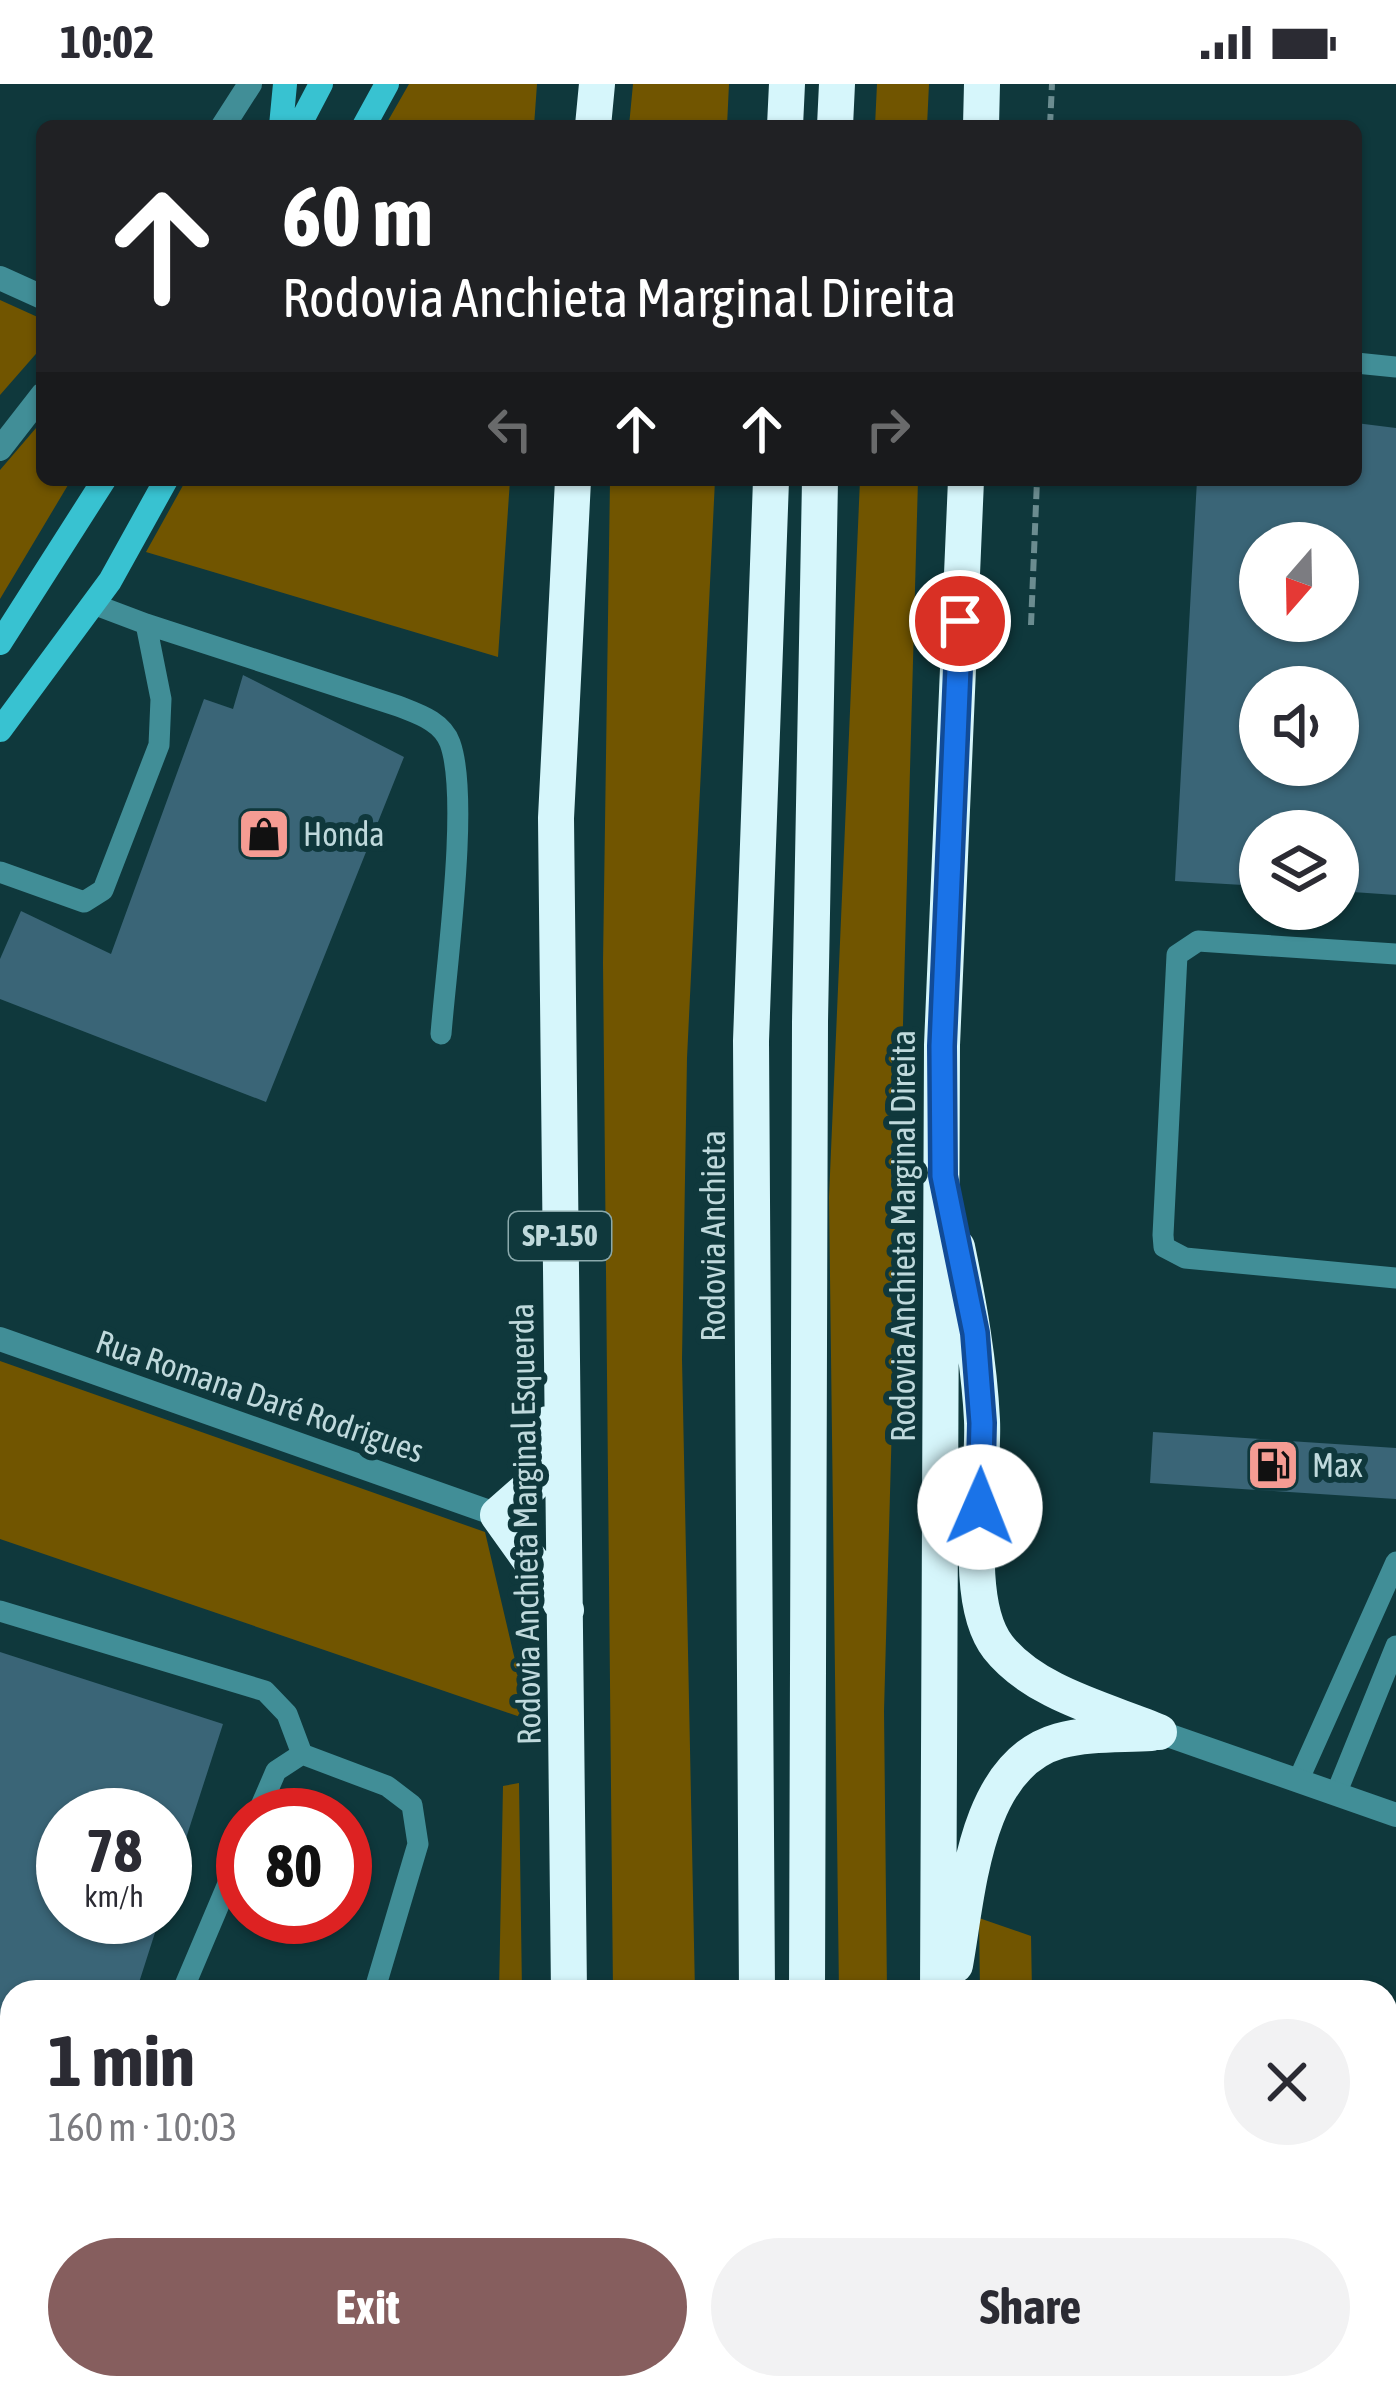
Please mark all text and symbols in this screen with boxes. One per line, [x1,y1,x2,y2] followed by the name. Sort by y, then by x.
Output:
[60,16,154,68] text: 10:02
[84,168,240,324] icon: ahead
[282,168,433,264] text: 60 m
[282,267,956,328] text: Rodovia Anchieta Marginal Direita
[477,396,543,462] icon: left
[603,396,669,462] icon: ahead
[729,396,795,462] icon: ahead
[855,396,921,462] icon: right
[1239,522,1359,642] north arrow
[1239,522,1359,930] map controls
[909,570,1011,672] pin
[927,588,993,654] icon: arrive
[1239,666,1359,786] button: sound
[236,806,292,862] shop icon: Honda
[1239,810,1359,930] button: layers
[303,815,385,853] place label: Honda
[884,1030,922,1442] street label: Rodovia Anchieta Marginal Direita
[694,1130,732,1342] street label: Rodovia Anchieta
[509,1212,611,1260] road number: SP-150
[502,1303,548,1745] street label: Rodovia Anchieta Marginal Esquerda
[91,1322,429,1470] street label: Rua Romana Daré Rodrigues
[1245,1437,1301,1493] fuel station icon: Max
[917,1444,1043,1570] position arrow
[1312,1446,1363,1484] place label: Max
[216,1788,372,1944] speed limit sign: 80
[86,1816,142,1885] text: 78
[84,1879,144,1913] text: km/h
[48,2019,195,2101] text: 1 min
[1224,2019,1350,2145] button: close
[48,2105,237,2149] text: 160 m · 10:03
[48,2238,687,2376] button: Exit
[711,2238,1350,2376] button: Share

